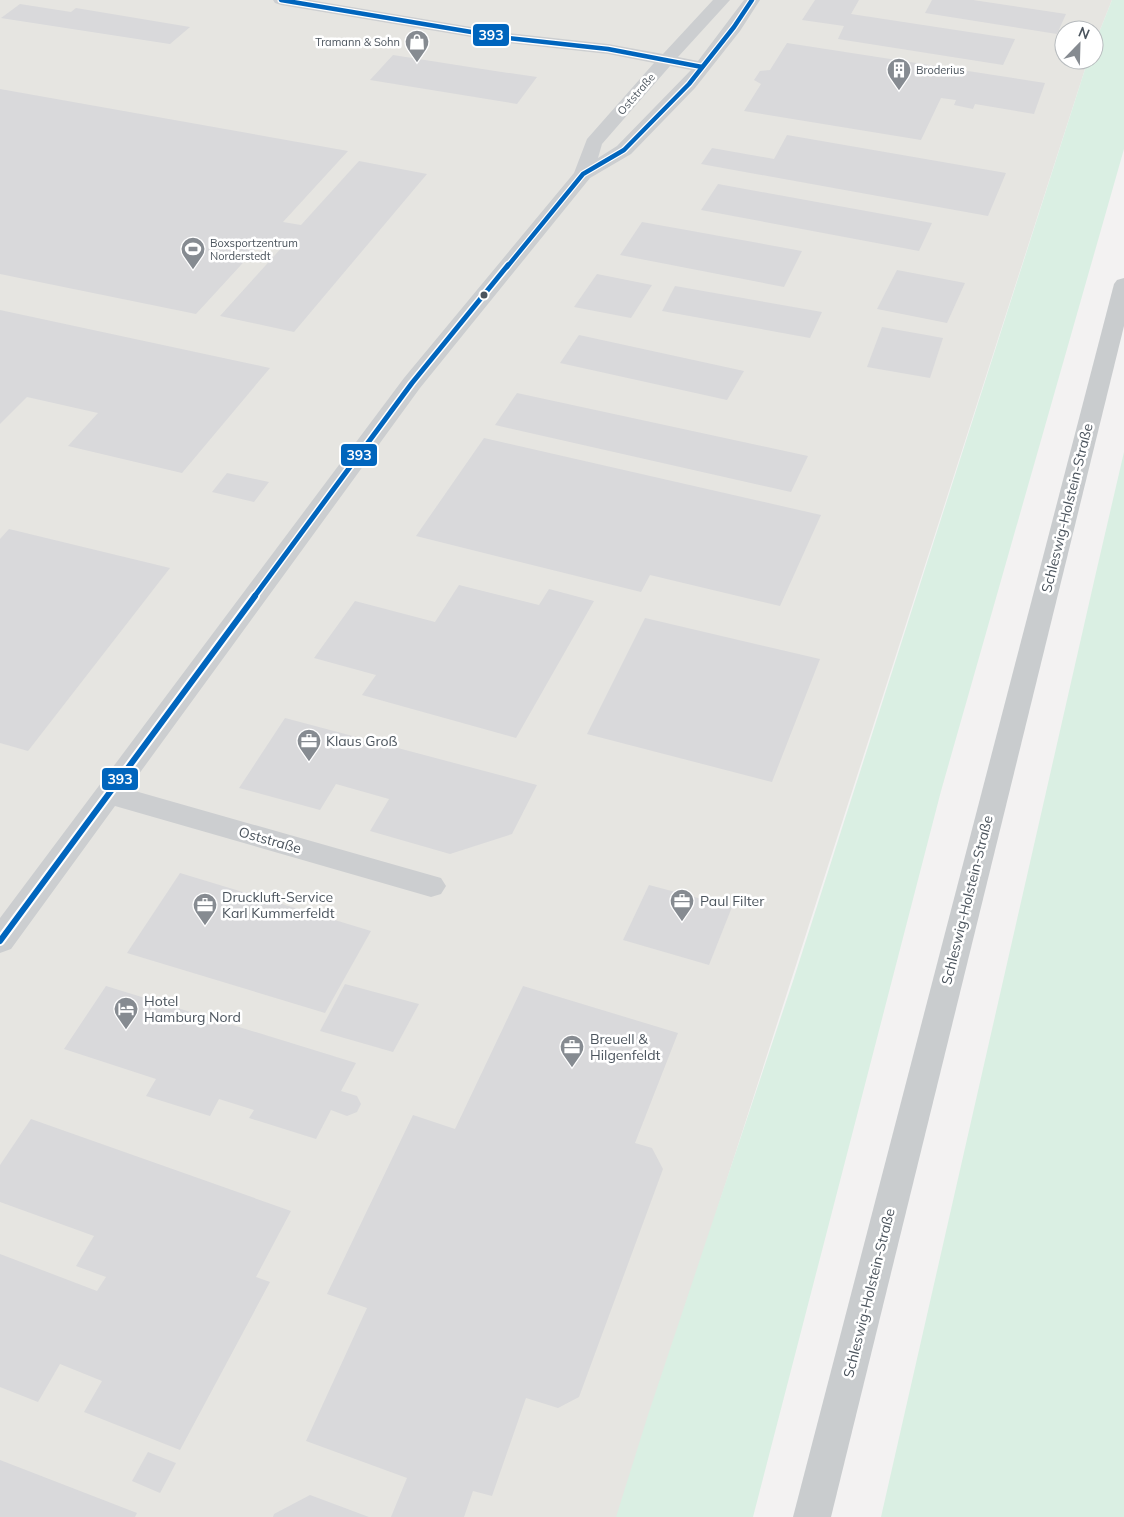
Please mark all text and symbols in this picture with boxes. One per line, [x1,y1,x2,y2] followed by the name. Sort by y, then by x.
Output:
[1054,20,1104,70] north arrow
[472,23,510,47] line badge: 393
[1076,23,1092,43] text: N
[478,26,504,44] text: 393
[404,29,430,63] shop icon: Tramann & Sohn
[315,35,400,49] place label: Tramann & Sohn
[886,57,912,91] building icon: Broderius
[916,63,965,77] place label: Broderius
[614,70,658,118] street label: Oststraße
[180,236,206,270] sports icon: Boxsportzentrum Norderstedt
[210,236,298,263] place label: Boxsportzentrum Norderstedt
[479,290,489,300] unlabelled marker
[1037,422,1097,594] street label: Schleswig-Holstein-Straße
[340,443,378,467] line badge: 393
[346,446,372,464] text: 393
[296,728,322,762] office icon: Klaus Groß
[326,732,398,750] place label: Klaus Groß
[101,767,139,791] line badge: 393
[107,770,133,788] text: 393
[937,814,997,986] street label: Schleswig-Holstein-Straße
[237,822,303,858] street label: Oststraße
[222,888,335,922] place label: Druckluft-Service Karl Kummerfeldt
[669,888,695,922] office icon: Paul Filter
[192,892,218,926] office icon: Druckluft-Service Karl Kummerfeldt
[700,892,765,910] place label: Paul Filter
[144,992,241,1026] place label: Hotel Hamburg Nord
[113,996,139,1030] hotel icon: Hotel Hamburg Nord
[590,1030,661,1064] place label: Breuell & Hilgenfeldt
[559,1034,585,1068] office icon: Breuell & Hilgenfeldt
[839,1207,899,1379] street label: Schleswig-Holstein-Straße

